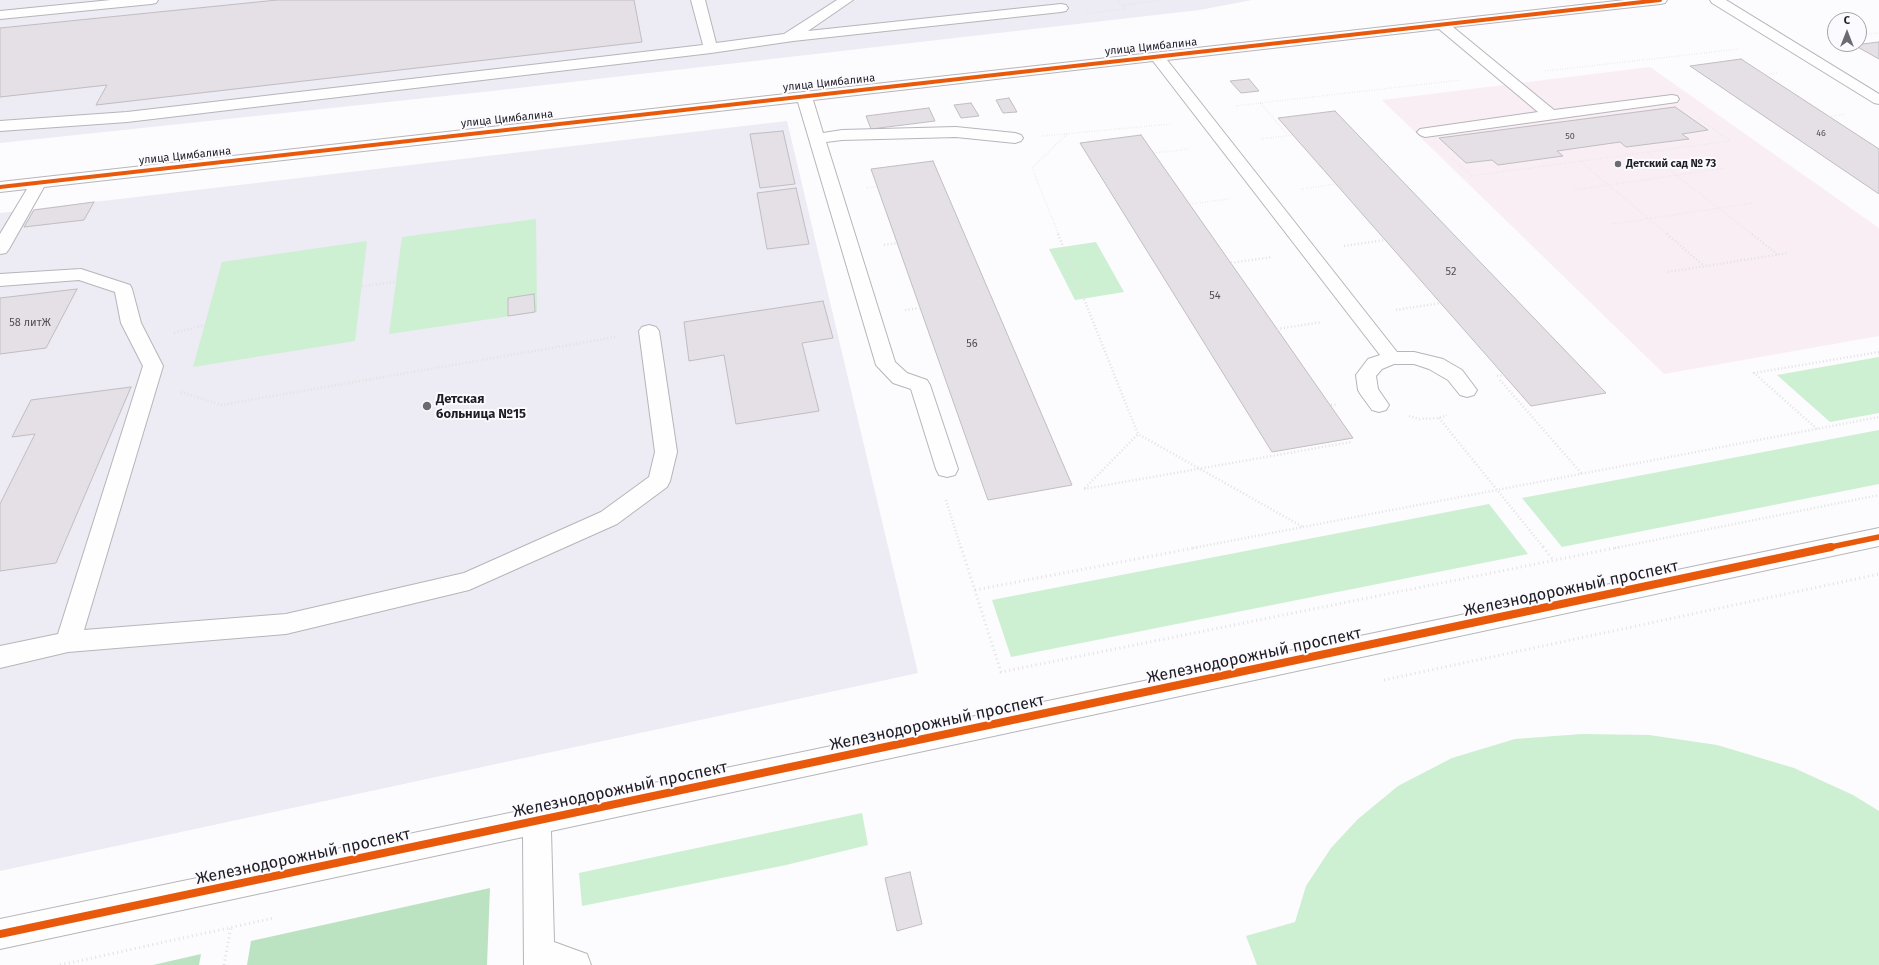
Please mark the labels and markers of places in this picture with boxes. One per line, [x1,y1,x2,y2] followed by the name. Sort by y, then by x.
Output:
[1626,157,1716,171] place label: Детский сад № 73
[1613,159,1623,169] marker: Детский сад № 73
[436,391,526,422] place label: Детская больница №15
[421,400,433,412] marker: Детская больница №15

